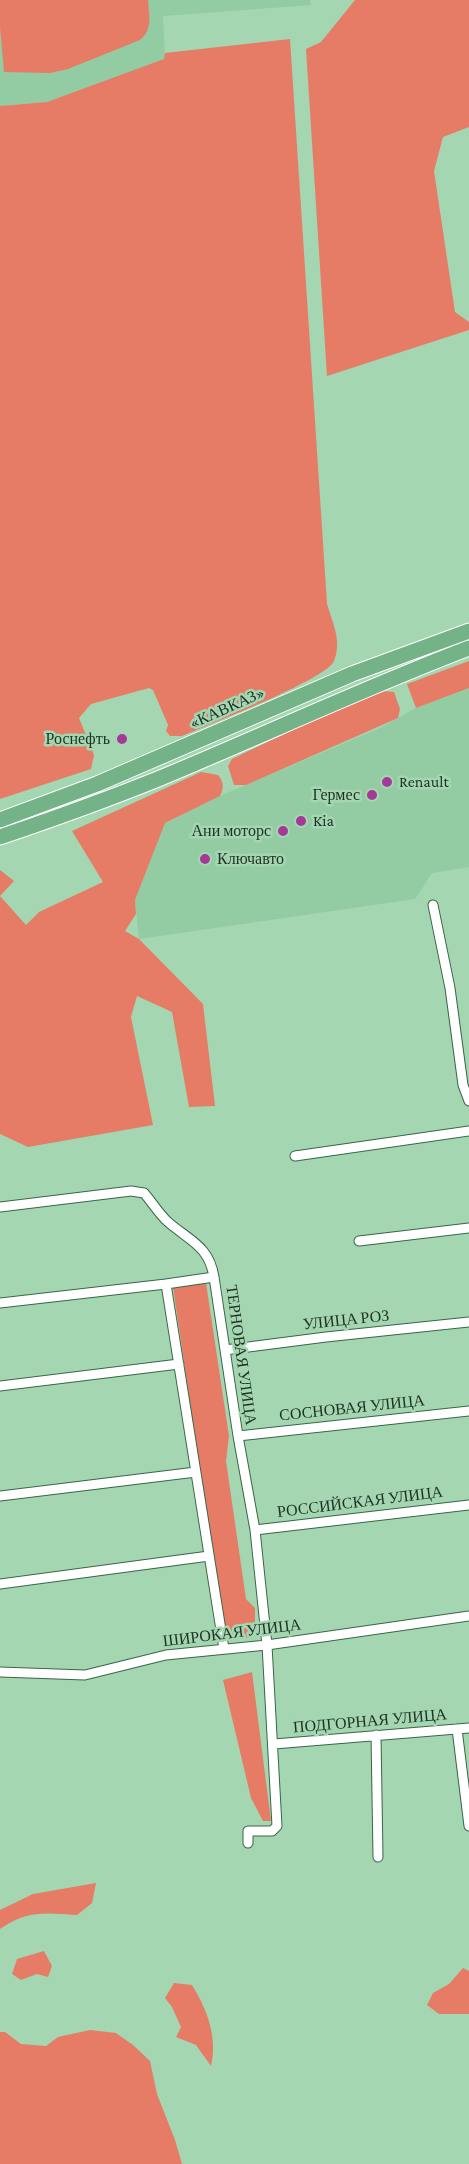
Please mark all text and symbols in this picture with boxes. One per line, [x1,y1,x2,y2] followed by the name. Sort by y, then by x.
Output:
[186,683,268,733] street label: «КАВКАЗ»
[45,729,110,749] place label: Роснефть
[115,732,129,746] marker: Роснефть
[399,772,449,792] place label: Renault
[380,775,394,789] marker: Renault
[312,785,360,805] place label: Гермес
[365,788,379,802] marker: Гермес
[313,811,334,831] place label: Kia
[294,814,308,828] marker: Kia
[192,821,271,841] place label: Ани моторс
[276,824,290,838] marker: Ани моторс
[217,849,284,869] place label: Ключавто
[198,852,212,866] marker: Ключавто
[222,1284,260,1426] street label: ТЕРНОВАЯ УЛИЦА
[302,1306,390,1334] street label: УЛИЦА РОЗ
[278,1391,426,1425] street label: СОСНОВАЯ УЛИЦА
[276,1482,444,1522] street label: РОССИЙСКАЯ УЛИЦА
[162,1615,302,1651] street label: ШИРОКАЯ УЛИЦА
[292,1705,448,1737] street label: ПОДГОРНАЯ УЛИЦА

